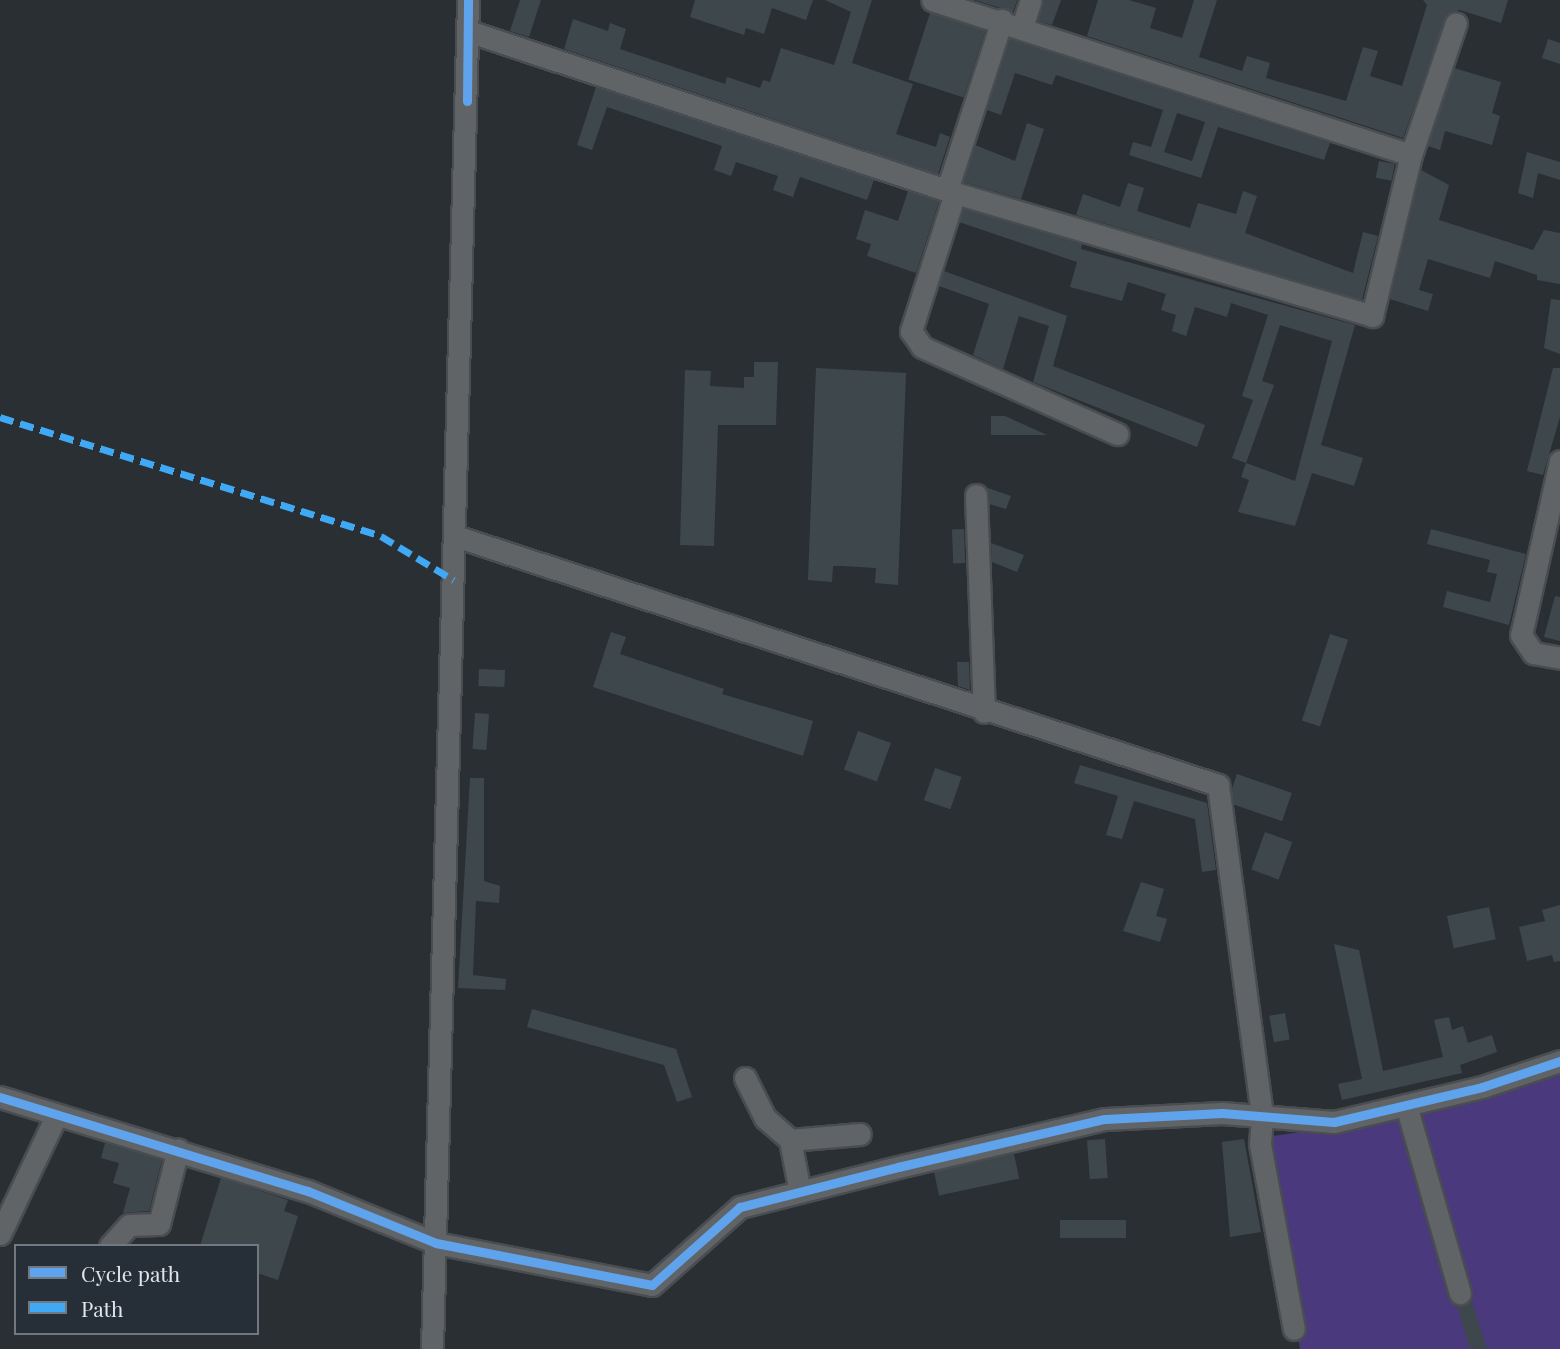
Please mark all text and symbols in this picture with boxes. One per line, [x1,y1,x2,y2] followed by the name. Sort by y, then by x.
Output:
[14,1244,259,1335] legend
[81,1259,180,1287] text: Cycle path
[81,1294,123,1322] text: Path

